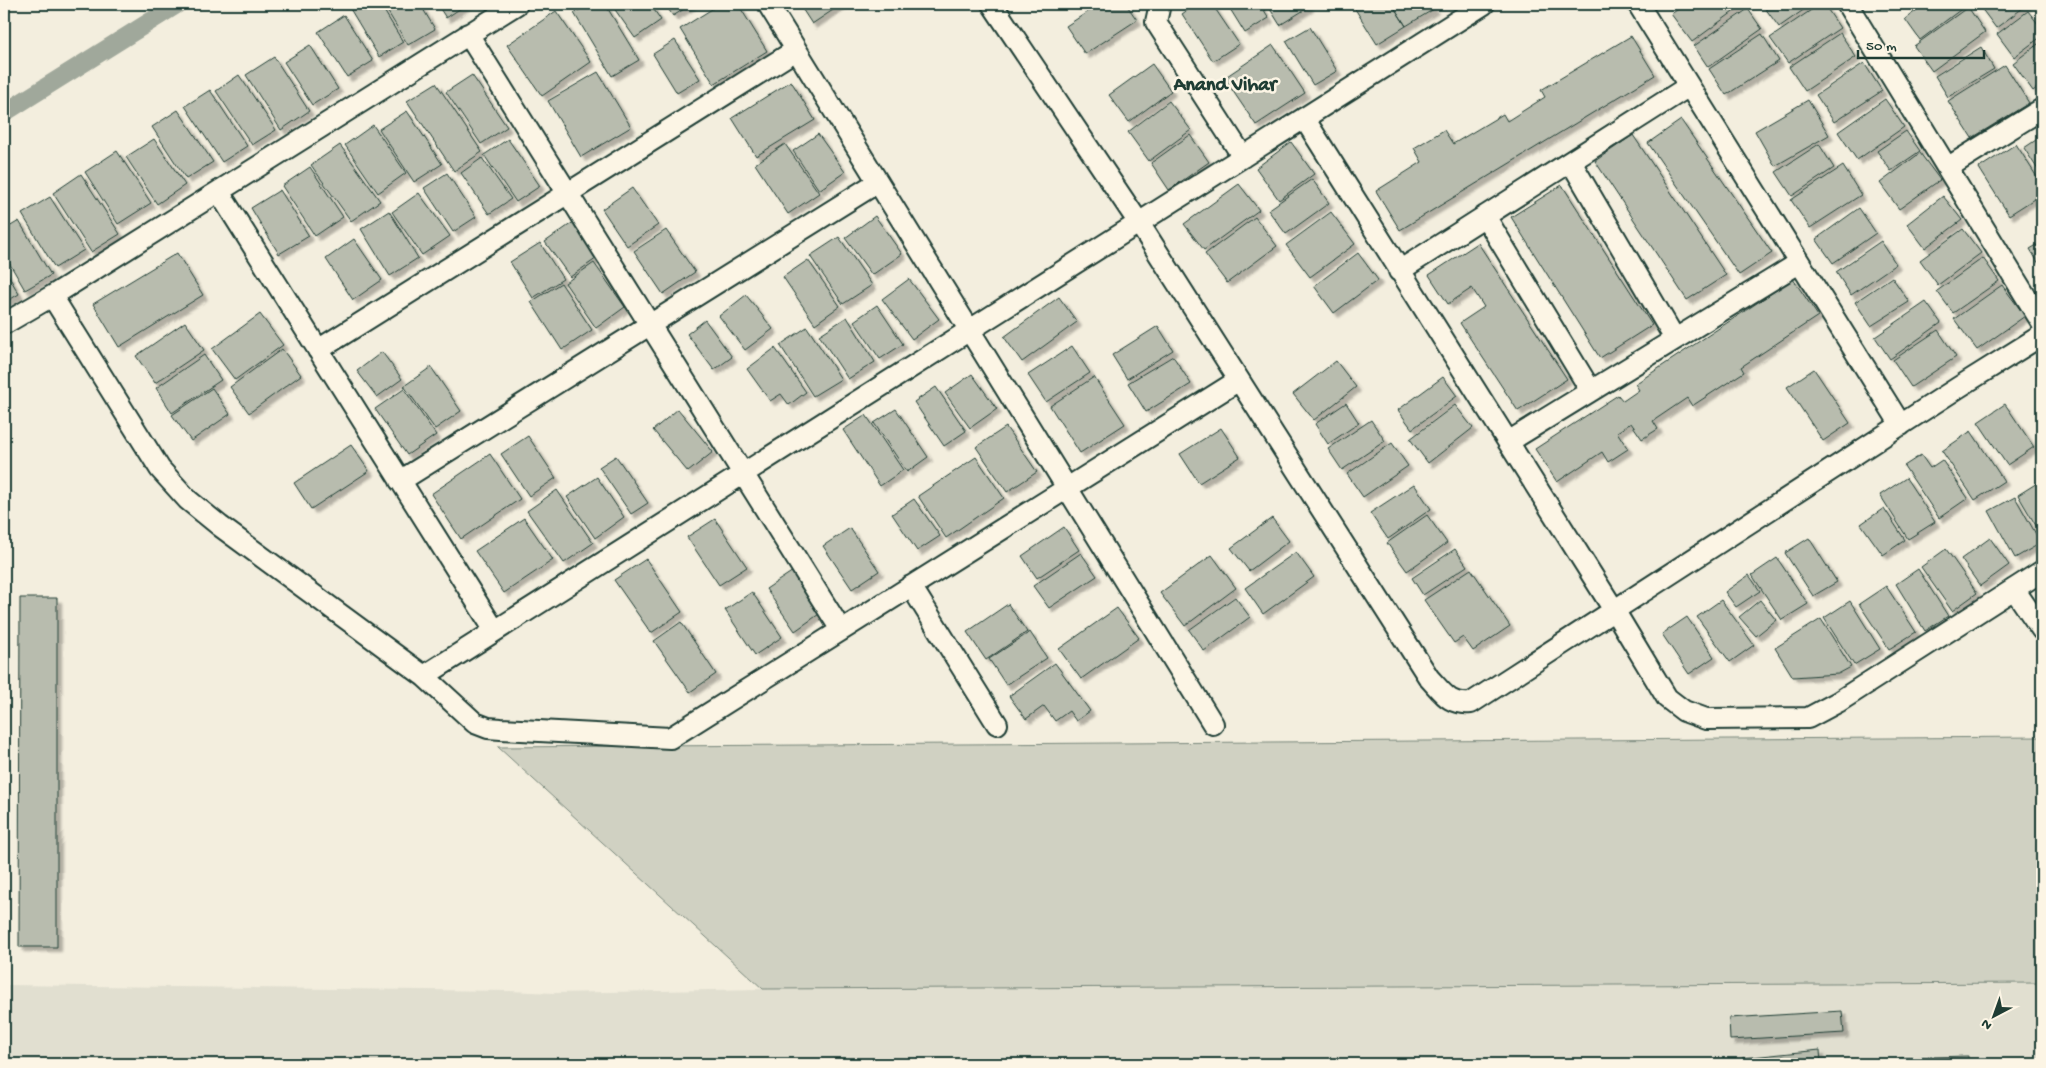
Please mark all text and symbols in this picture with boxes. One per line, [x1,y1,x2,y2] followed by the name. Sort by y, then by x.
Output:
[1858,28,1985,60] scale bar
[1866,38,1897,56] text: 50 m
[1173,75,1278,98] district label: Anand Vihar
[1968,990,2018,1040] north arrow
[1978,1015,1996,1033] text: N

